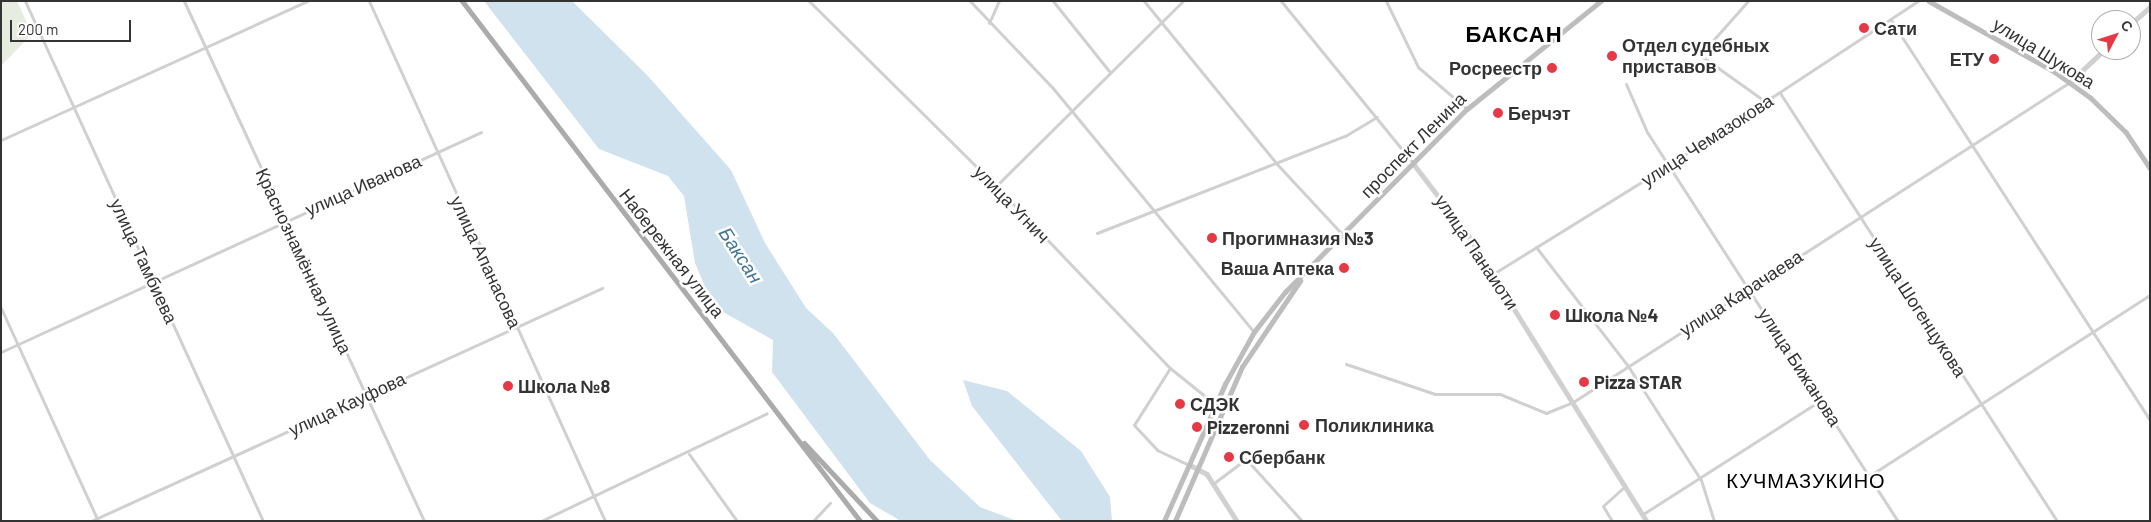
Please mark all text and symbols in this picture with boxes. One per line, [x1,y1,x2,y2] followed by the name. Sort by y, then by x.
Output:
[12,10,134,42] scale bar
[2091,10,2141,60] north arrow
[1989,13,2099,93] street label: улица Шукова
[2117,16,2137,35] text: С
[1874,17,1917,39] place label: Сати
[18,20,58,38] text: 200 m
[1465,21,1563,47] district label: БАКСАН
[1858,22,1870,34] marker: Сати
[1622,35,1769,78] place label: Отдел судебных приставов
[1950,48,1984,70] place label: ЕТУ
[1606,50,1618,62] marker: Отдел судебных приставов
[1988,53,2000,65] marker: ЕТУ
[1449,57,1542,79] place label: Росреестр
[1546,62,1558,74] marker: Росреестр
[1356,88,1470,202] street label: проспект Ленина
[1637,89,1777,191] street label: улица Чемазокова
[1508,102,1570,124] place label: Берчэт
[1492,107,1504,119] marker: Берчэт
[302,150,424,220] street label: улица Иванова
[970,161,1054,247] street label: улица Угнич
[251,165,357,357] street label: Краснознамённая улица
[615,184,729,322] street label: Набережная улица
[1431,190,1523,314] street label: улица Панаиоти
[446,192,526,332] street label: улица Апанасова
[106,195,182,327] street label: улица Тамбиева
[714,223,768,287] water label: Баксан
[1222,227,1374,249] place label: Прогимназия №3
[1206,232,1218,244] marker: Прогимназия №3
[1865,233,1971,381] street label: улица Шогенцукова
[1676,245,1806,341] street label: улица Карачаева
[1221,257,1334,279] place label: Ваша Аптека
[1338,262,1350,274] marker: Ваша Аптека
[1565,304,1658,326] place label: Школа №4
[1754,304,1846,430] street label: улица Бижанова
[1549,309,1561,321] marker: Школа №4
[285,368,409,440] street label: улица Кауфова
[1594,371,1682,393] place label: Pizza STAR
[518,375,610,397] place label: Школа №8
[1578,376,1590,388] marker: Pizza STAR
[502,380,514,392] marker: Школа №8
[1190,393,1239,415] place label: СДЭК
[1174,398,1186,410] marker: СДЭК
[1315,414,1434,436] place label: Поликлиника
[1207,416,1290,438] place label: Pizzeronni
[1297,418,1311,432] marker: Поликлиника
[1191,421,1203,433] marker: Pizzeronni
[1239,446,1325,468] place label: Сбербанк
[1223,451,1235,463] marker: Сбербанк
[1725,468,1887,492] district label: КУЧМАЗУКИНО

